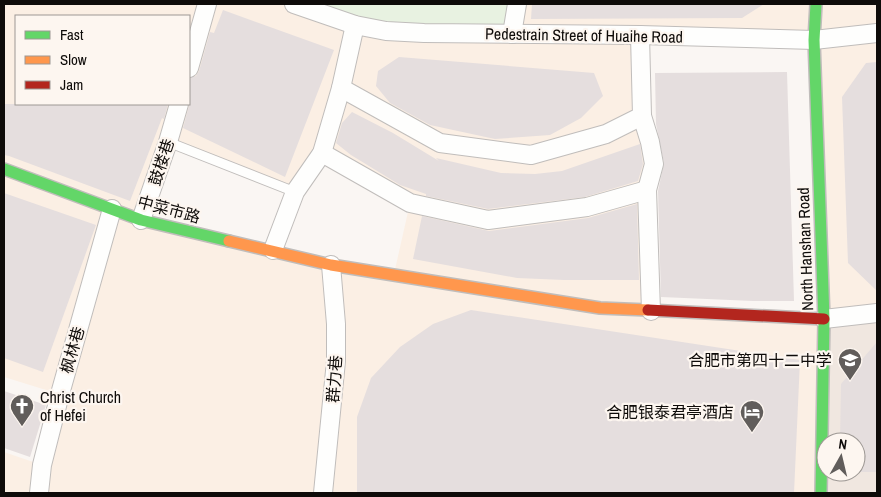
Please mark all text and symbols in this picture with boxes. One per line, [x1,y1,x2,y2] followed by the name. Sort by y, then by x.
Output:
[15,15,190,105] legend
[485,22,683,48] street label: Pedestrain Street of Huaihe Road
[60,24,84,45] text: Fast
[60,49,87,70] text: Slow
[60,74,83,95] text: Jam
[143,136,179,188] street label: 鼓楼巷
[792,187,818,311] street label: North Hanshan Road
[135,190,203,228] street label: 中菜市路
[55,324,89,376] street label: 枫林巷
[837,347,863,381] school or university icon: 合肥市第四十二中学
[688,349,832,371] place label: 合肥市第四十二中学
[321,354,347,404] street label: 群力巷
[40,386,121,426] place label: Christ Church of Hefei
[9,393,35,427] church icon: Christ Church of Hefei
[739,399,765,433] hotel icon: 合肥银泰君亭酒店
[606,401,734,423] place label: 合肥银泰君亭酒店
[816,432,866,482] north arrow
[837,435,848,454] text: N

